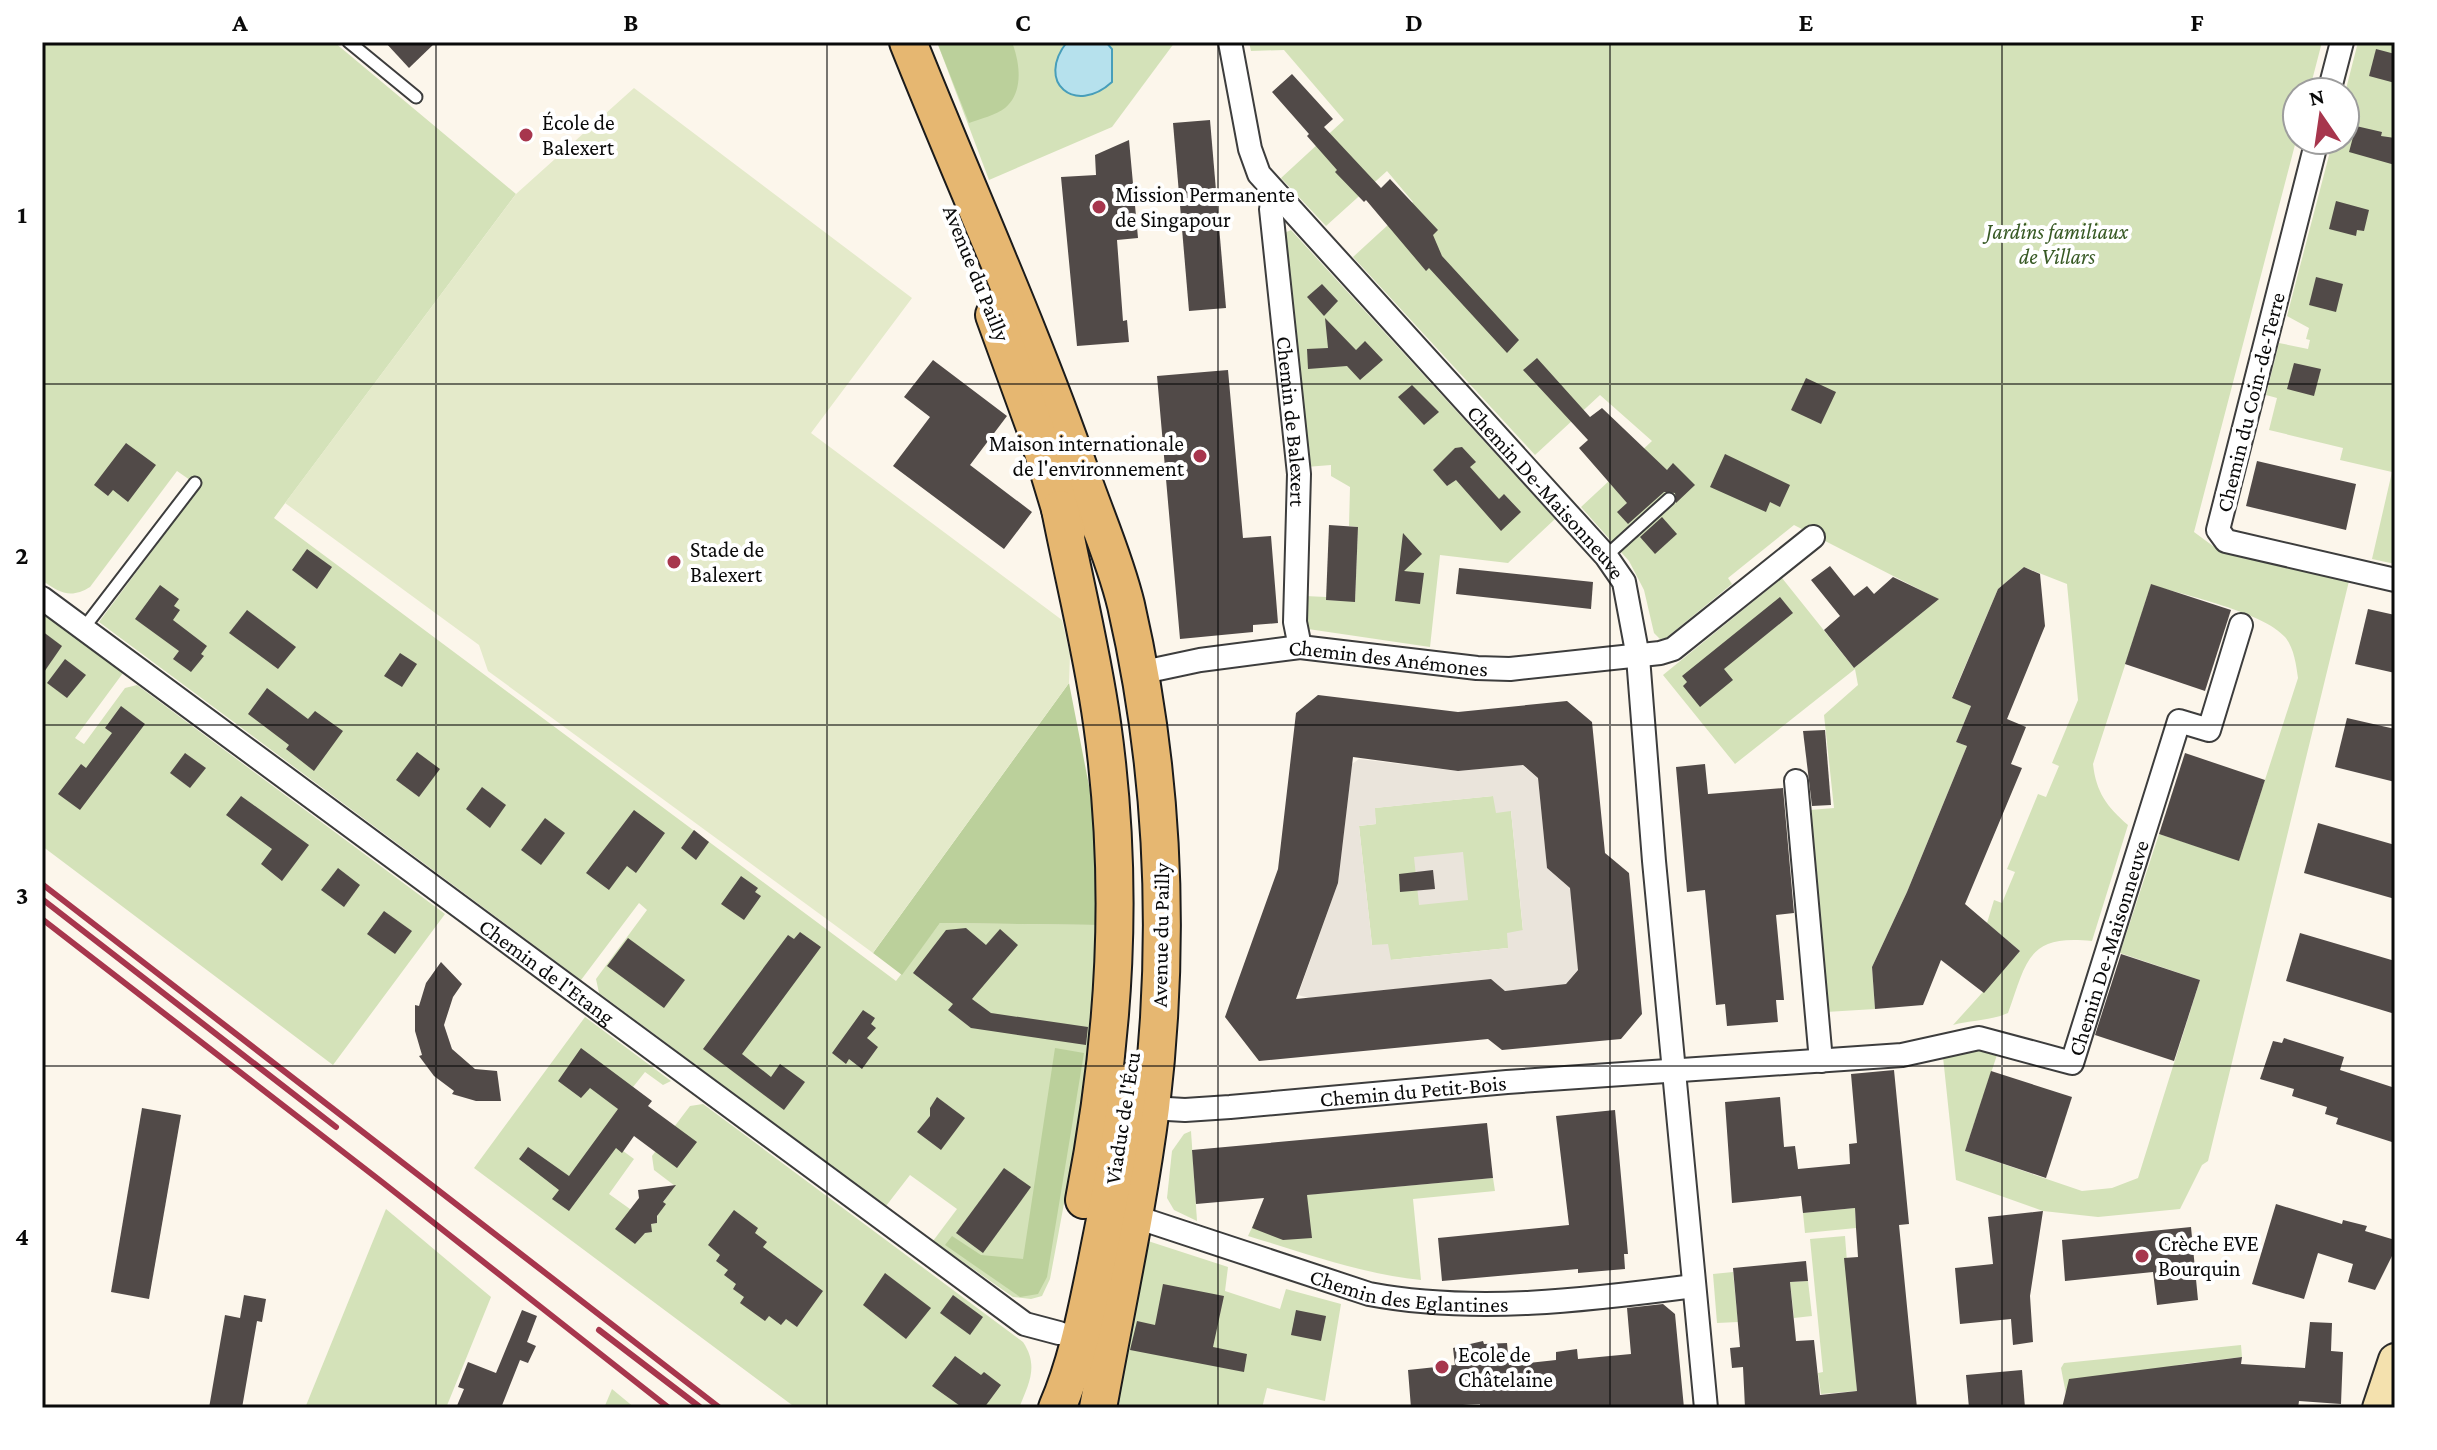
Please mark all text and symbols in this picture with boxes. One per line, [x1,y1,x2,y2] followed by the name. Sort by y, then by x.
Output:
[231,8,248,37] text: A
[623,8,639,37] text: B
[1015,8,1031,37] text: C
[1405,8,1423,37] text: D
[1799,8,1814,37] text: E
[2190,8,2204,37] text: F
[2281,76,2361,156] north arrow
[2306,83,2327,111] text: N
[542,110,615,160] place label: École de Balexert
[517,126,535,144] marker: École de Balexert
[1115,182,1295,232] place label: Mission Permanente de Singapour
[1090,198,1108,216] marker: Mission Permanente de Singapour
[17,200,27,229] text: 1
[938,201,1016,346] street label: Avenue du Pailly
[1982,219,2129,269] park label: Jardins familiaux de Villars
[2211,290,2290,515] street label: Chemin du Coin-de-Terre
[1272,335,1311,508] street label: Chemin de Balexert
[1462,400,1630,584] street label: Chemin De-Maisonneuve
[989,431,1185,481] place label: Maison internationale de l'environnement
[1191,447,1209,465] marker: Maison internationale de l'environnement
[690,537,764,587] place label: Stade de Balexert
[15,541,29,570] text: 2
[665,553,683,571] marker: Stade de Balexert
[1287,635,1488,681] street label: Chemin des Anémones
[2063,837,2154,1059] street label: Chemin De-Maisonneuve
[1147,862,1174,1008] street label: Avenue du Pailly
[16,881,28,910] text: 3
[474,913,620,1030] street label: Chemin de l'Etang
[1100,1050,1145,1186] street label: Viaduc de l'Écu
[1319,1070,1507,1112] street label: Chemin du Petit-Bois
[15,1222,29,1251] text: 4
[2158,1231,2259,1281] place label: Crèche EVE Bourquin
[2133,1247,2151,1265] marker: Crèche EVE Bourquin
[1307,1263,1509,1317] street label: Chemin des Eglantines
[1458,1342,1553,1392] place label: Ecole de Châtelaine
[1433,1358,1451,1376] marker: Ecole de Châtelaine

